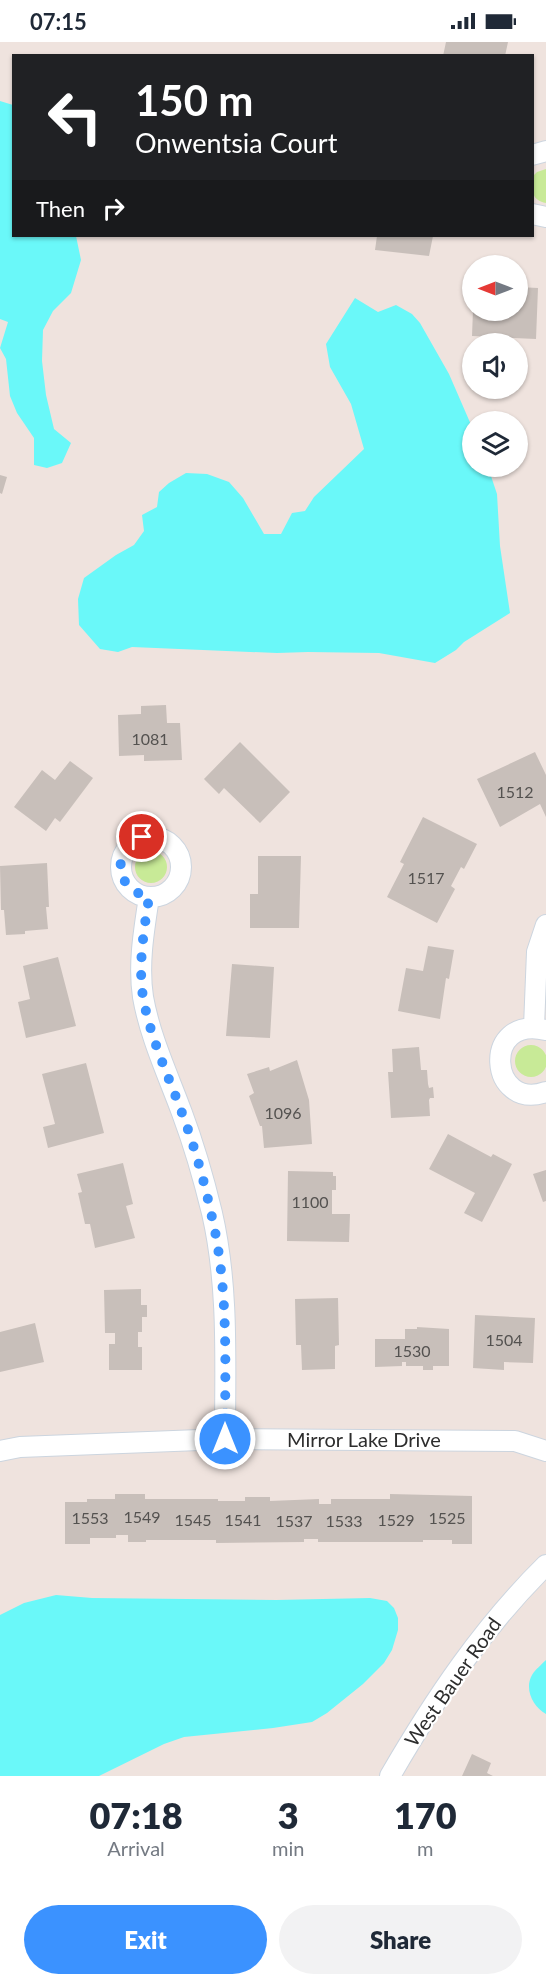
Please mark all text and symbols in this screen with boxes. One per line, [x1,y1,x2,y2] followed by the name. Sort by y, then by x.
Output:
[30,8,87,35] text: 07:15
[135,75,253,125] text: 150 m
[36,78,114,156] icon: left
[135,126,337,159] text: Onwentsia Court
[97,192,130,225] icon: right
[36,195,85,222] text: Then
[462,255,528,321] north arrow
[462,255,528,477] map controls
[462,333,528,399] button: sound
[462,411,528,477] button: layers
[131,729,169,748] house number: 1081
[496,782,534,801] house number: 1512
[116,811,167,862] pin
[125,820,158,853] icon: arrive
[407,868,445,887] house number: 1517
[264,1103,302,1122] house number: 1096
[291,1192,329,1211] house number: 1100
[485,1330,523,1349] house number: 1504
[393,1341,431,1360] house number: 1530
[193,1407,257,1471] position arrow
[287,1427,441,1451] street label: Mirror Lake Drive
[123,1507,161,1526] house number: 1549
[71,1508,109,1527] house number: 1553
[428,1508,466,1527] house number: 1525
[174,1510,212,1529] house number: 1545
[224,1510,262,1529] house number: 1541
[377,1510,415,1529] house number: 1529
[275,1511,313,1530] house number: 1537
[325,1511,363,1530] house number: 1533
[399,1612,506,1751] street label: West Bauer Road
[89,1793,183,1837] text: 07:18
[278,1793,299,1837] text: 3
[394,1793,457,1837] text: 170
[107,1836,165,1860] text: Arrival
[272,1836,304,1860] text: min
[417,1836,433,1860] text: m
[24,1905,267,1974] button: Exit
[279,1905,522,1974] button: Share

